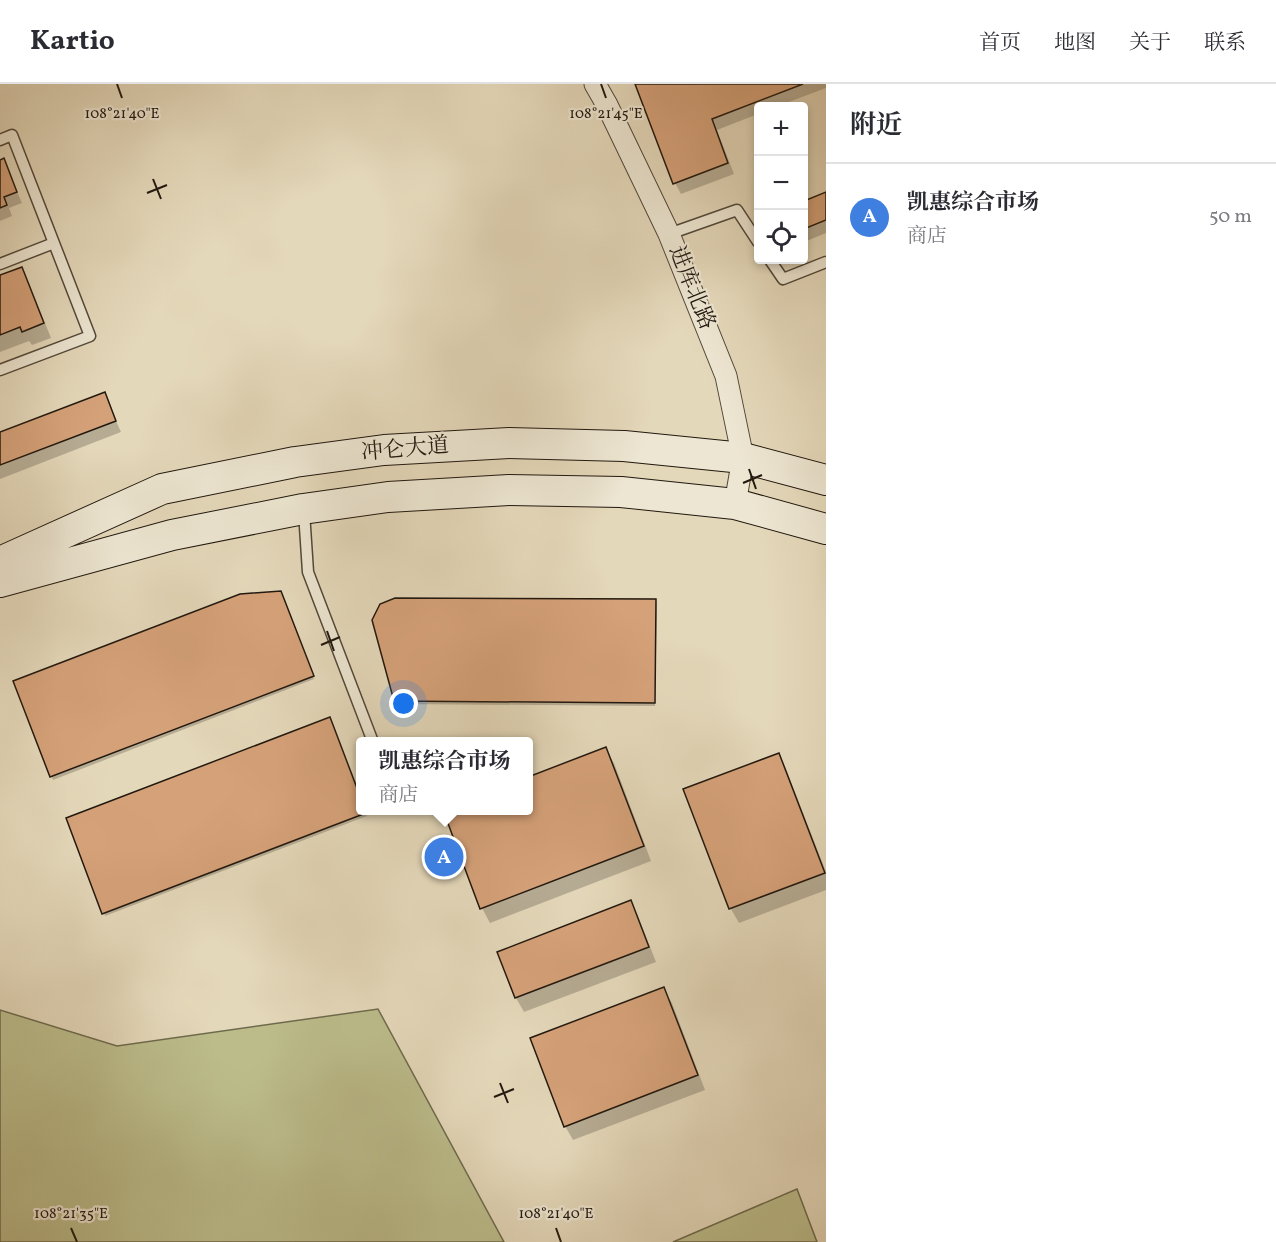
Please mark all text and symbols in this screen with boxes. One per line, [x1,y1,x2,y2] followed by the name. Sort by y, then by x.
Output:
[30,22,115,61] text: Kartio
[979,29,1021,58] text: 首页
[1054,29,1096,58] text: 地图
[1129,29,1171,58] text: 关于
[1204,29,1246,58] text: 联系
[754,102,808,264] map controls
[754,102,808,156] button: +
[84,104,160,125] text: 108°21'40"E
[569,104,643,125] text: 108°21'45"E
[850,108,902,144] text: 附近
[754,156,808,210] button: −
[907,188,1039,219] text: 凯惠综合市场
[862,203,877,231] text: A
[1209,203,1252,231] text: 50 m
[754,210,808,264] button: locate
[907,223,947,251] text: 商店
[660,241,722,335] street label: 进库北路
[360,431,450,469] street label: 冲仑大道
[389,689,418,718] your location
[356,737,533,815] popup
[378,747,511,778] text: 凯惠综合市场
[378,782,418,810] text: 商店
[424,834,464,880] pin: A
[34,1204,108,1225] text: 108°21'35"E
[518,1204,594,1225] text: 108°21'40"E

